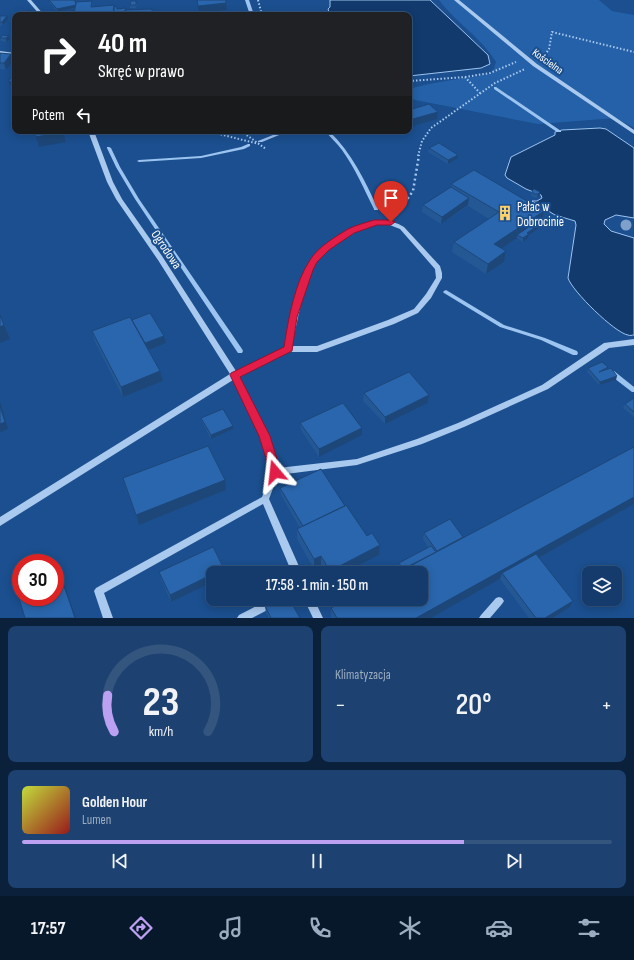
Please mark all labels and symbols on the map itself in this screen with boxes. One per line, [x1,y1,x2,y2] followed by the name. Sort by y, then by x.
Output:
[530,46,566,77] street label: Kościelna
[374,181,408,222] pin
[517,199,564,230] place label: Pałac w Dobrocinie
[496,204,514,222] building icon: Pałac w Dobrocinie
[147,227,185,272] street label: Ogrodowa
[254,451,296,493] position arrow
[12,554,64,606] speed limit sign: 30

